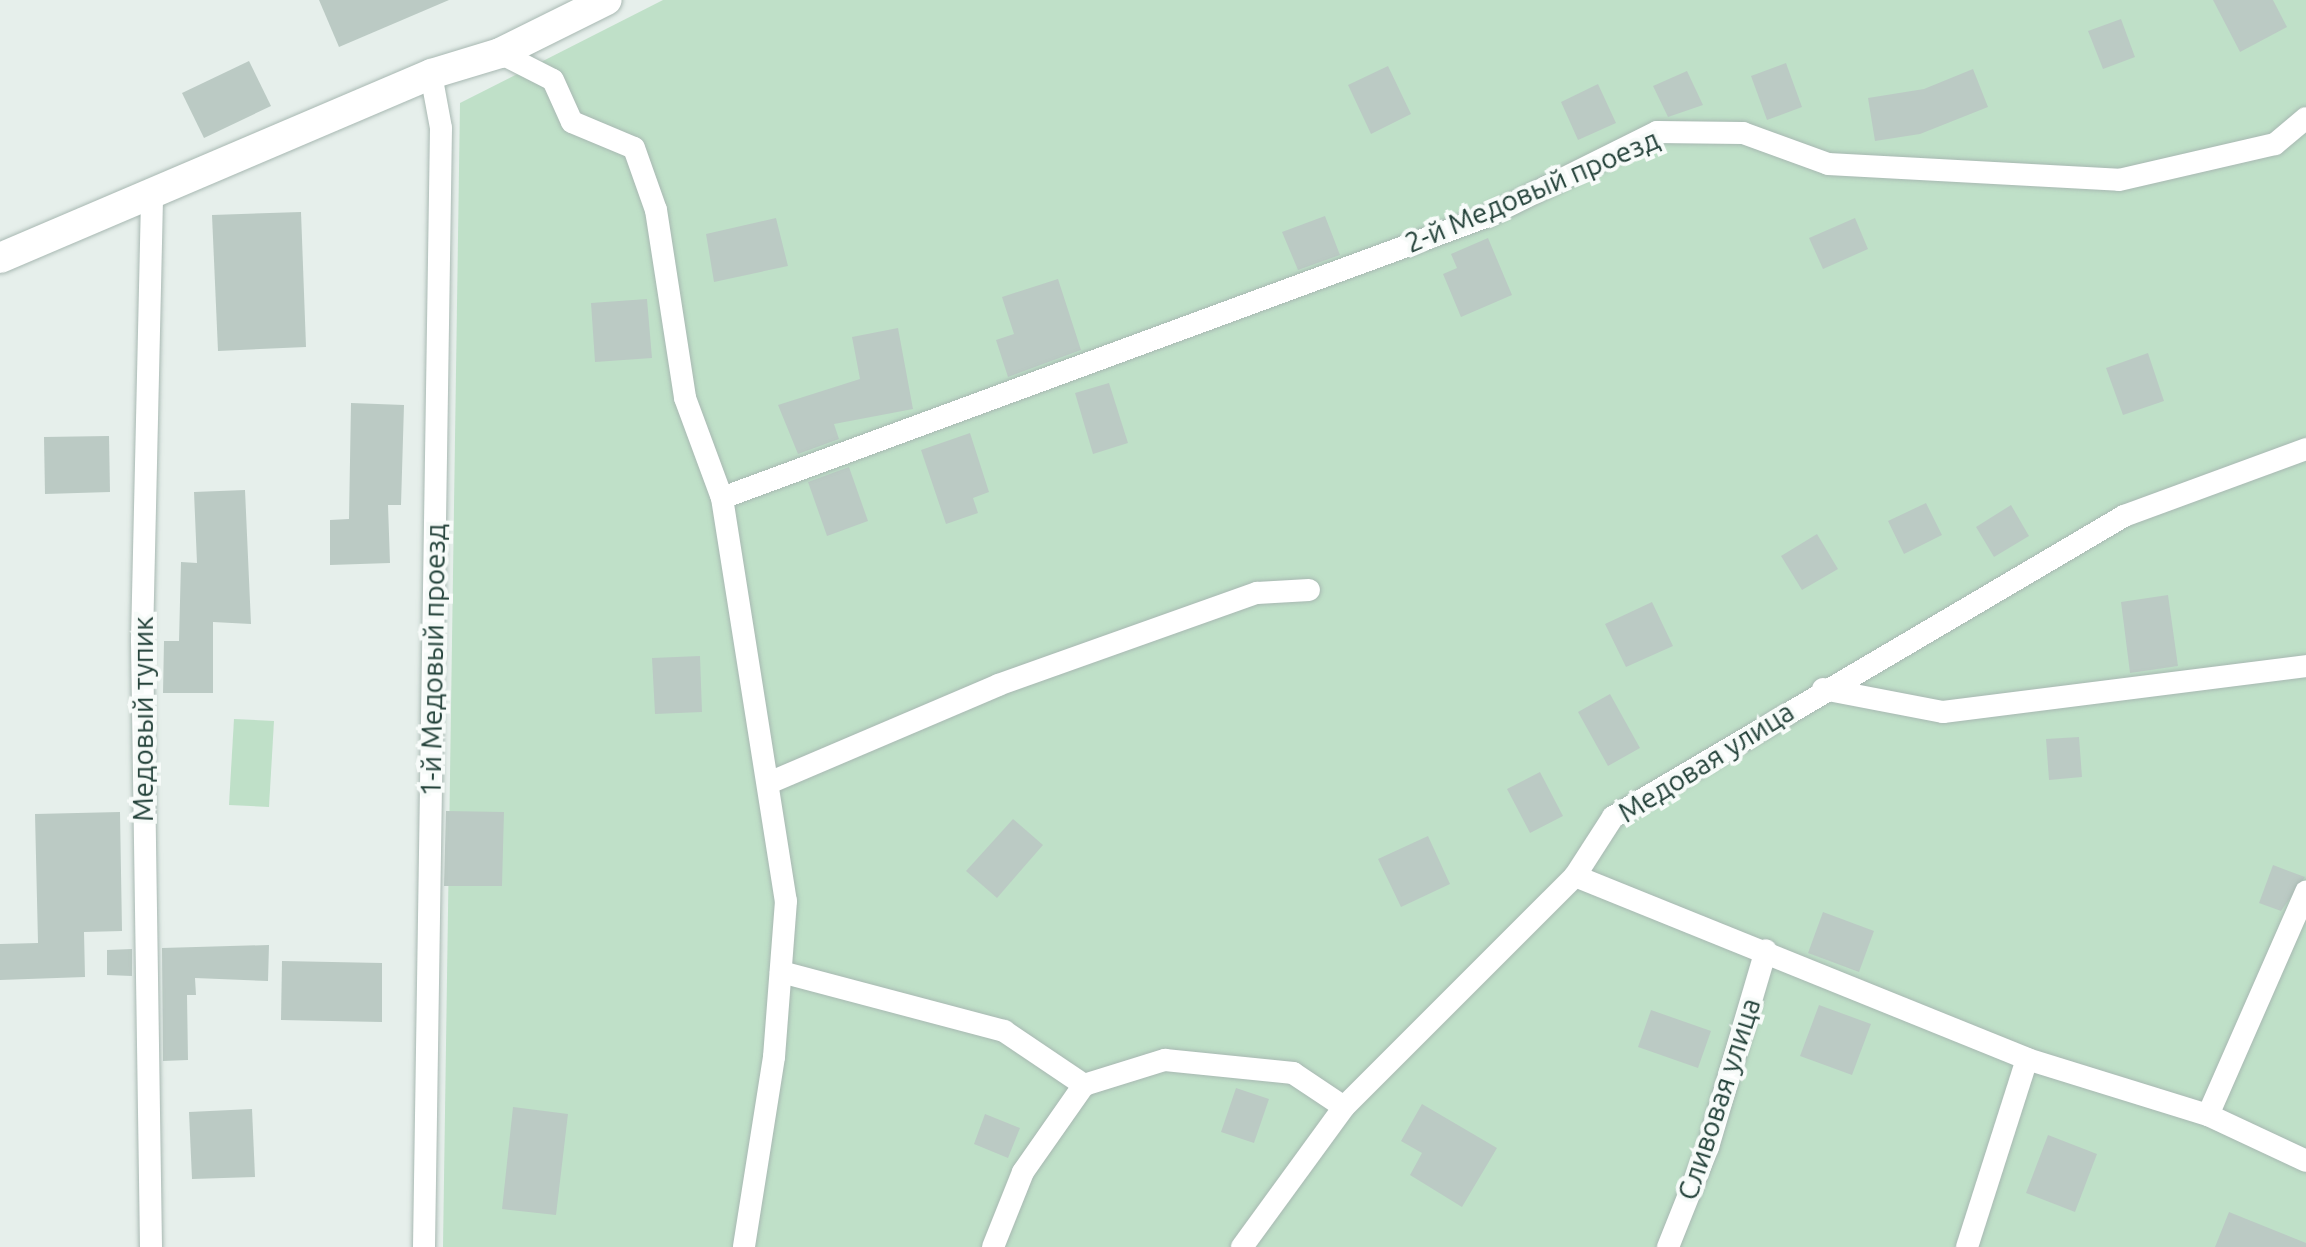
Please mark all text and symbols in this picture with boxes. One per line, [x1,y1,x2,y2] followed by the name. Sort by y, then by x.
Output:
[1400,122,1664,260] street label: 2-й Медовый проезд
[414,523,452,797] street label: 1-й Медовый проезд
[126,616,160,822] street label: Медовый тупик
[1612,695,1800,829] street label: Медовая улица
[1671,994,1767,1204] street label: Сливовая улица

